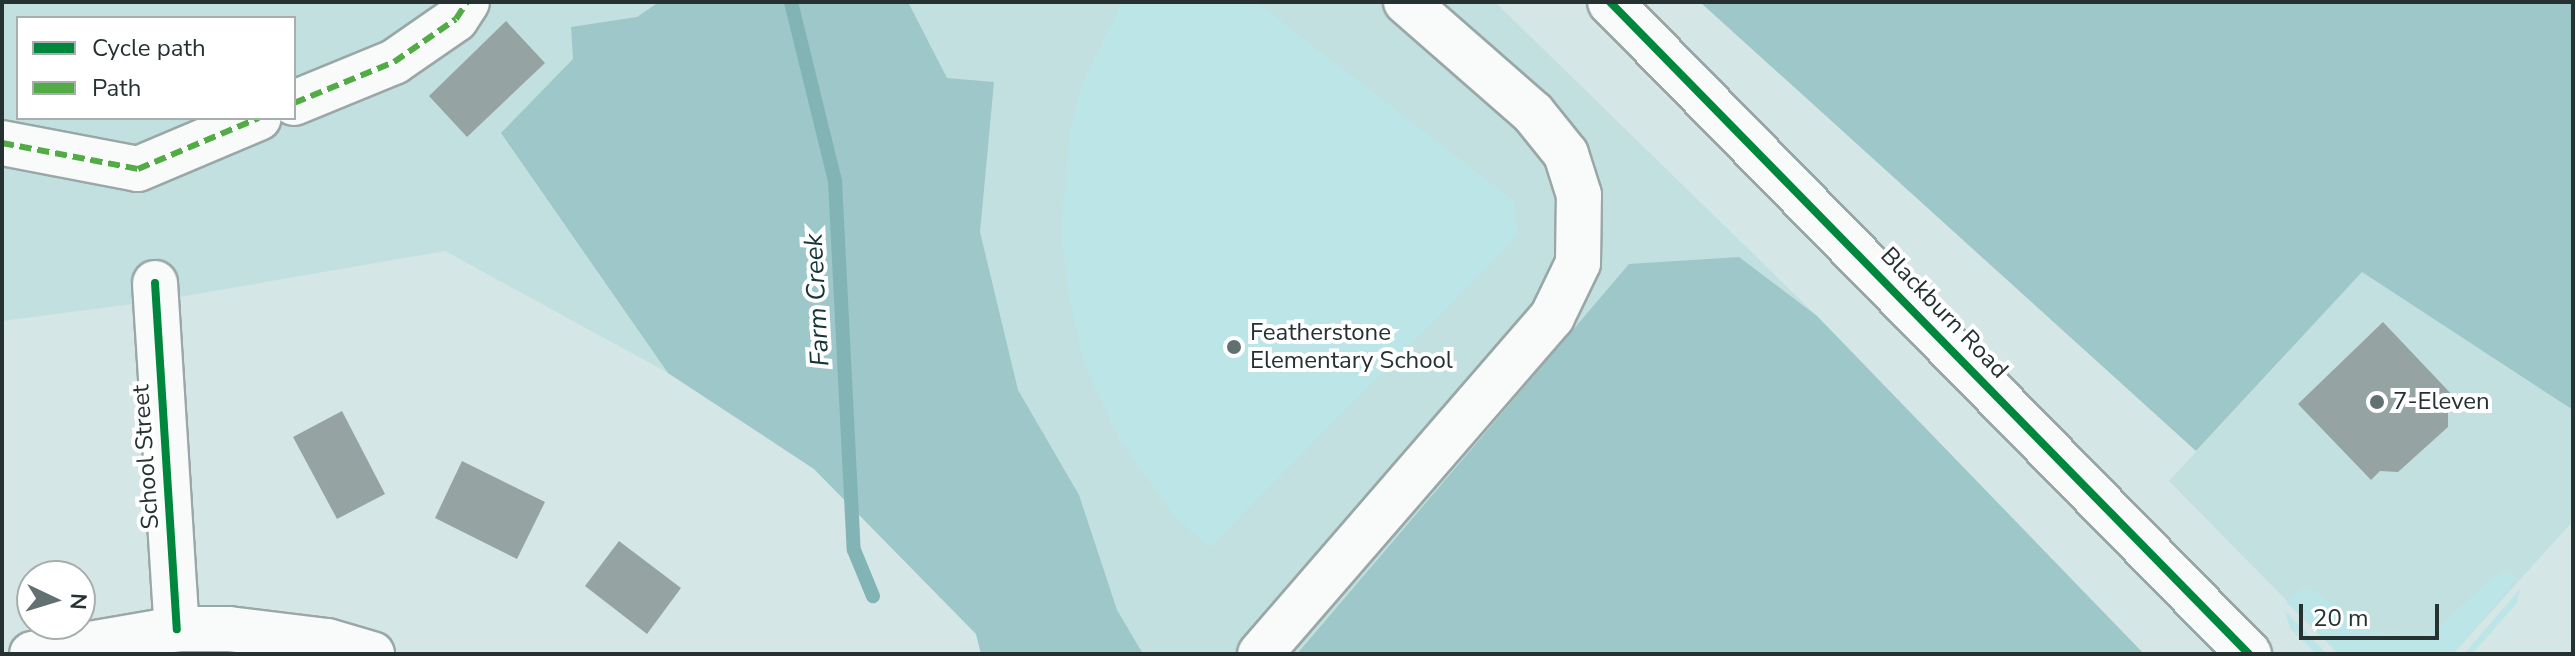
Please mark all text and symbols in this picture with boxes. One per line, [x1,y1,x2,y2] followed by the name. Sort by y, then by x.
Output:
[16,16,296,120] legend
[92,32,206,64] text: Cycle path
[92,72,141,104] text: Path
[798,233,836,367] water label: Farm Creek
[1874,242,2014,384] street label: Blackburn Road
[1250,319,1453,375] place label: Featherstone Elementary School
[1225,338,1243,356] marker: Featherstone Elementary School
[127,384,165,530] street label: School Street
[2393,388,2490,416] place label: 7-Eleven
[2368,393,2386,411] marker: 7-Eleven
[16,560,96,640] north arrow
[2303,588,2443,638] scale bar
[62,592,93,611] text: N
[2313,602,2369,634] text: 20 m

